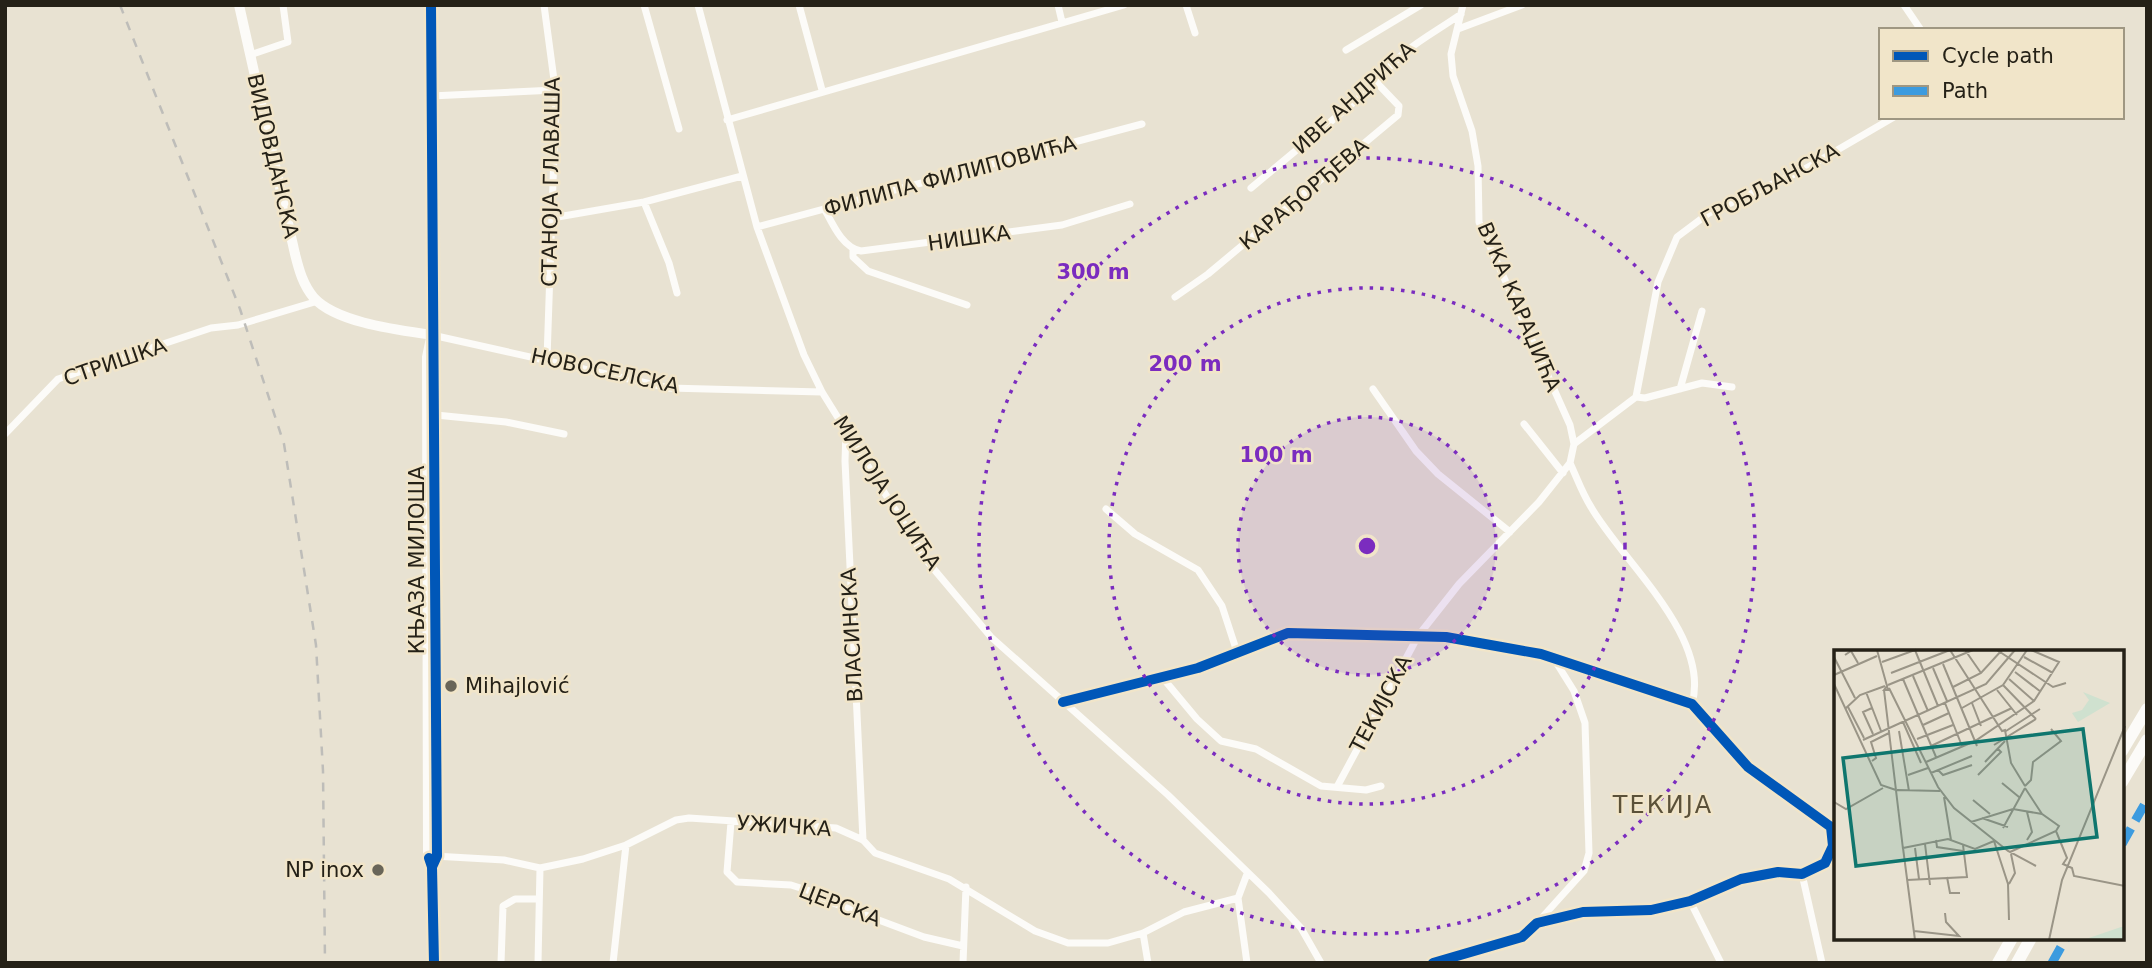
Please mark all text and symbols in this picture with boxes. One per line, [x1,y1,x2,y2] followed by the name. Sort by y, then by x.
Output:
[1879,28,2124,119] legend
[1288,37,1420,159] street label: ИВЕ АНДРИЋА
[1942,44,2054,68] text: Cycle path
[242,71,304,241] street label: ВИДОВДАНСКА
[537,76,565,287] street label: СТАНОЈА ГЛАВАША
[1942,79,1988,103] text: Path
[821,131,1080,221] street label: ФИЛИПА ФИЛИПОВИЋА
[1235,133,1374,255] street label: КАРАЂОРЂЕВА
[1697,138,1844,232] street label: ГРОБЉАНСКА
[1472,219,1566,396] street label: ВУКА КАРАЏИЋА
[926,220,1013,256] street label: НИШКА
[1056,260,1130,284] text: 300 m
[60,333,170,391] street label: СТРИШКА
[529,344,682,399] street label: НОВОСЕЛСКА
[1148,352,1222,376] text: 200 m
[828,411,946,575] street label: МИЛОЈА ЈОЦИЋА
[1239,443,1313,467] text: 100 m
[405,465,429,654] street label: КЊАЗА МИЛОША
[1355,534,1379,558] centre of rings
[836,567,868,703] street label: ВЛАСИНСКА
[1834,650,2124,940] inset map
[1345,651,1417,758] street label: ТЕКИЈСКА
[465,674,569,698] place label: Mihajlović
[443,678,459,694] marker: Mihajlović
[1612,791,1713,819] district label: ТЕКИЈА
[736,811,833,841] street label: УЖИЧКА
[285,858,364,882] place label: NP inox
[370,862,386,878] marker: NP inox
[795,878,885,932] street label: ЦЕРСКА

